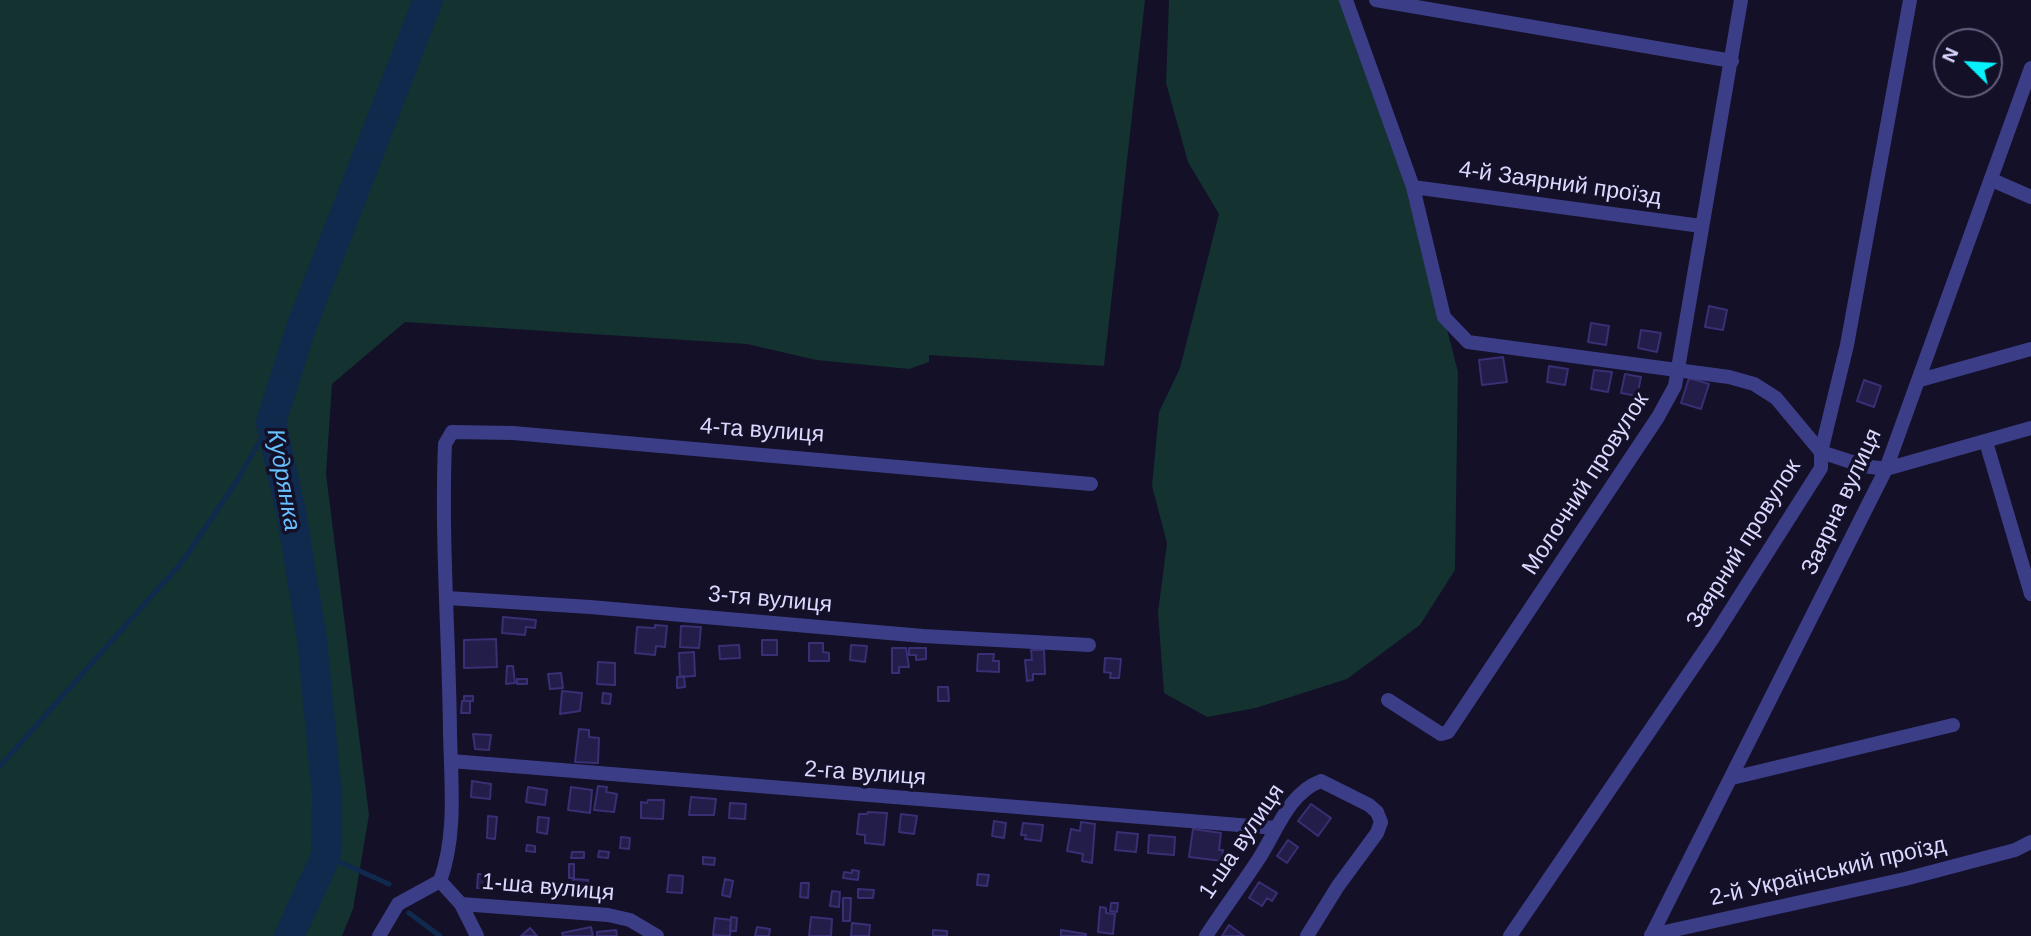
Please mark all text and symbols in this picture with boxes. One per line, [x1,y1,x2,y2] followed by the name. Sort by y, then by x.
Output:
[1933,28,2003,98] north arrow
[1938,45,1963,66] text: N
[1457,156,1663,212] street label: 4-й Заярний проїзд
[1517,388,1655,580] street label: Молочний провулок
[699,413,825,449] street label: 4-та вулиця
[1796,424,1888,580] street label: Заярна вулиця
[260,427,306,533] water label: Кудрянка
[1681,454,1807,634] street label: Заярний провулок
[707,581,833,619] street label: 3-тя вулиця
[803,756,927,792] street label: 2-га вулиця
[1193,779,1291,905] street label: 1-ша вулиця
[1707,831,1949,913] street label: 2-й Український проїзд
[481,868,615,908] street label: 1-ша вулиця

